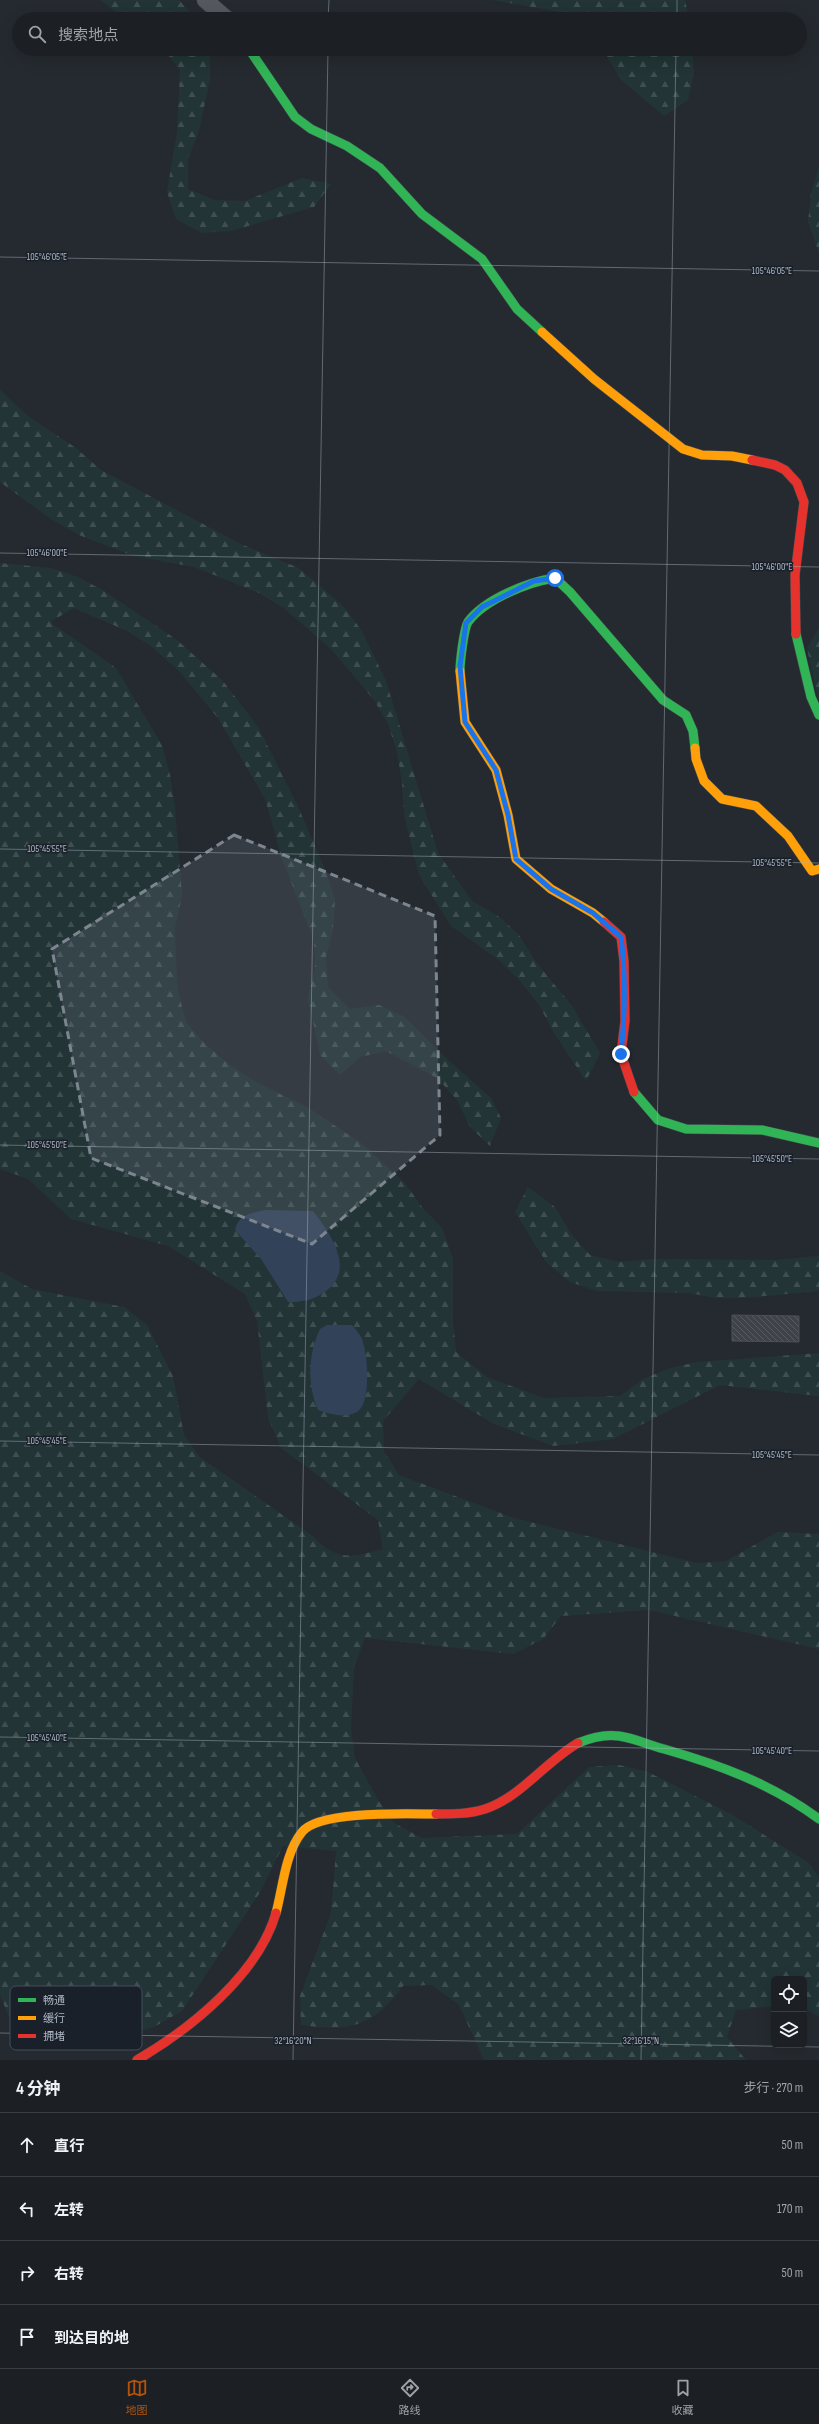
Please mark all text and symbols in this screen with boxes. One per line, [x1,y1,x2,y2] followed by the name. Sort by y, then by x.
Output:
[12,12,807,56] search box
[26,23,48,45] icon: search
[58,26,118,45] text: 搜索地点
[27,251,67,263] text: 105°46'05"E
[752,265,792,277] text: 105°46'05"E
[27,547,67,559] text: 105°46'00"E
[752,561,792,573] text: 105°46'00"E
[546,569,564,587] route start
[27,843,67,855] text: 105°45'55"E
[752,857,792,869] text: 105°45'55"E
[612,1045,630,1063] route end
[27,1139,67,1151] text: 105°45'50"E
[752,1153,792,1165] text: 105°45'50"E
[27,1435,67,1447] text: 105°45'45"E
[752,1449,792,1461] text: 105°45'45"E
[27,1732,67,1744] text: 105°45'40"E
[752,1745,792,1757] text: 105°45'40"E
[771,1976,807,2048] map controls
[771,1976,807,2012] button: locate
[10,1986,142,2050] legend
[43,1994,65,2007] text: 畅通
[43,2012,65,2025] text: 缓行
[771,2012,807,2048] button: layers
[43,2030,65,2043] text: 拥堵
[274,2035,312,2047] text: 32°16'20"N
[623,2035,659,2047] text: 32°16'15"N
[16,2079,61,2099] text: 4 分钟
[744,2080,803,2096] text: 步行 · 270 m
[16,2134,38,2156] icon: ahead
[54,2137,84,2156] text: 直行
[782,2137,803,2153] text: 50 m
[16,2198,38,2220] icon: left
[54,2201,84,2220] text: 左转
[777,2201,803,2217] text: 170 m
[16,2262,38,2284] icon: right
[54,2265,84,2284] text: 右转
[782,2265,803,2281] text: 50 m
[16,2326,38,2348] icon: arrive
[54,2329,129,2348] text: 到达目的地
[126,2377,148,2417] tab: 地图
[399,2377,421,2417] tab: 路线
[672,2377,694,2417] tab: 收藏

